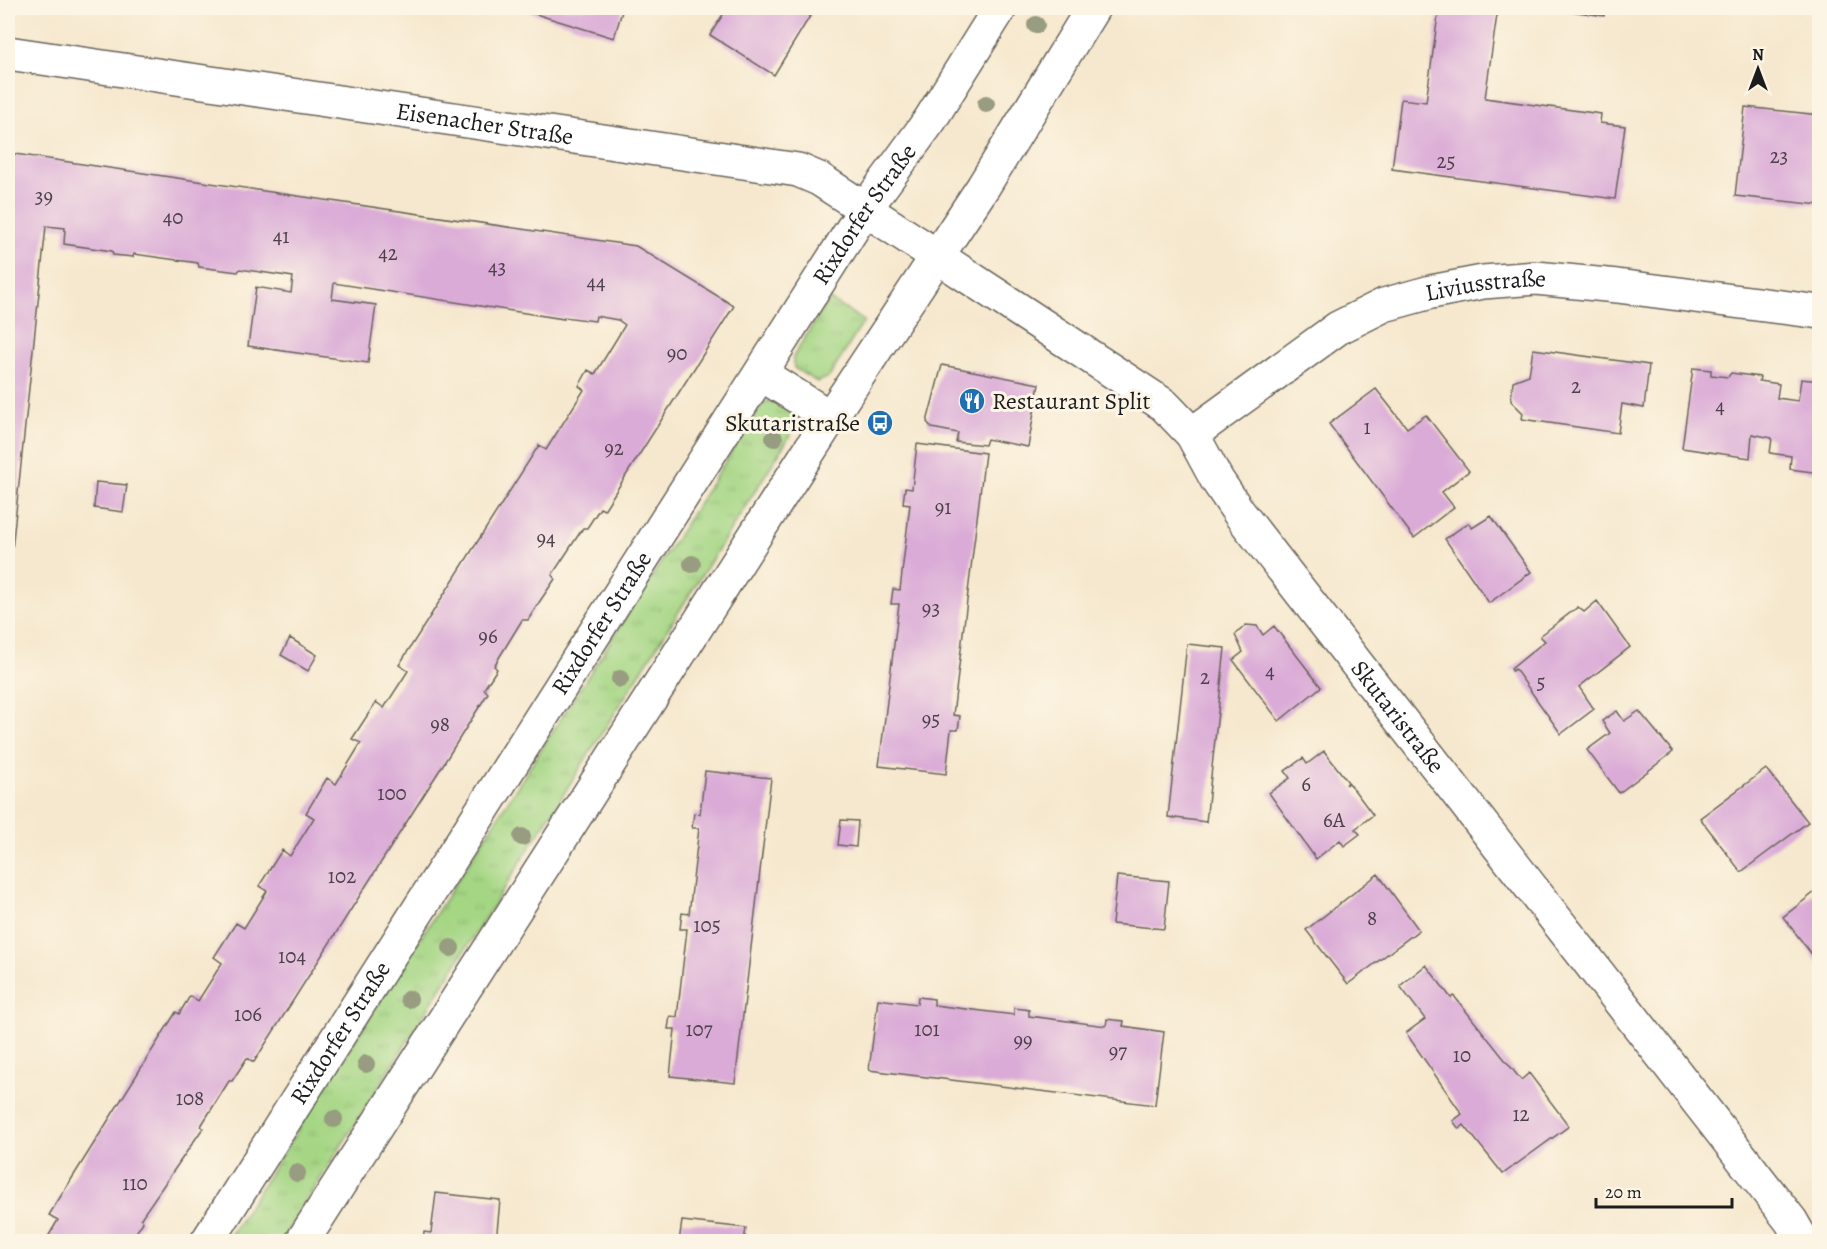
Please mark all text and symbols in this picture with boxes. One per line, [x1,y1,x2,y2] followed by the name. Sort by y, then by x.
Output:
[1728,39,1788,99] north arrow
[1752,44,1764,66] text: N
[394,95,575,153] street label: Eisenacher Straße
[805,137,924,291] street label: Rixdorfer Straße
[1770,142,1788,170] house number: 23
[1436,147,1456,175] house number: 25
[35,182,53,210] house number: 39
[163,203,183,231] house number: 40
[273,222,289,250] house number: 41
[378,239,398,267] house number: 42
[488,253,506,281] house number: 43
[1423,262,1548,309] street label: Liviusstraße
[586,268,606,296] house number: 44
[667,339,687,367] house number: 90
[1571,372,1581,400] house number: 2
[992,385,1150,417] place label: Restaurant Split
[957,386,987,416] restaurant icon: Restaurant Split
[1715,392,1725,420] house number: 4
[725,407,860,439] place label: Skutaristraße
[865,408,895,438] bus stop icon: Skutaristraße
[1363,413,1371,441] house number: 1
[604,434,624,462] house number: 92
[935,493,951,521] house number: 91
[536,524,556,552] house number: 94
[544,545,659,701] street label: Rixdorfer Straße
[922,594,940,622] house number: 93
[478,622,498,650] house number: 96
[1344,653,1452,780] street label: Skutaristraße
[1265,657,1275,685] house number: 4
[1200,663,1210,691] house number: 2
[1536,668,1546,696] house number: 5
[922,705,940,733] house number: 95
[430,710,450,738] house number: 98
[1301,770,1311,798] house number: 6
[377,779,407,807] house number: 100
[1323,806,1346,834] house number: 6A
[328,862,356,890] house number: 102
[1367,904,1377,932] house number: 8
[693,911,721,939] house number: 105
[278,942,306,970] house number: 104
[283,955,398,1111] street label: Rixdorfer Straße
[234,1000,262,1028] house number: 106
[685,1015,713,1043] house number: 107
[914,1015,940,1043] house number: 101
[1013,1026,1033,1054] house number: 99
[1109,1037,1127,1065] house number: 97
[1453,1041,1471,1069] house number: 10
[176,1084,204,1112] house number: 108
[1512,1100,1530,1128] house number: 12
[122,1169,148,1197] house number: 110
[1596,1171,1732,1209] scale bar
[1605,1180,1642,1204] text: 20 m

